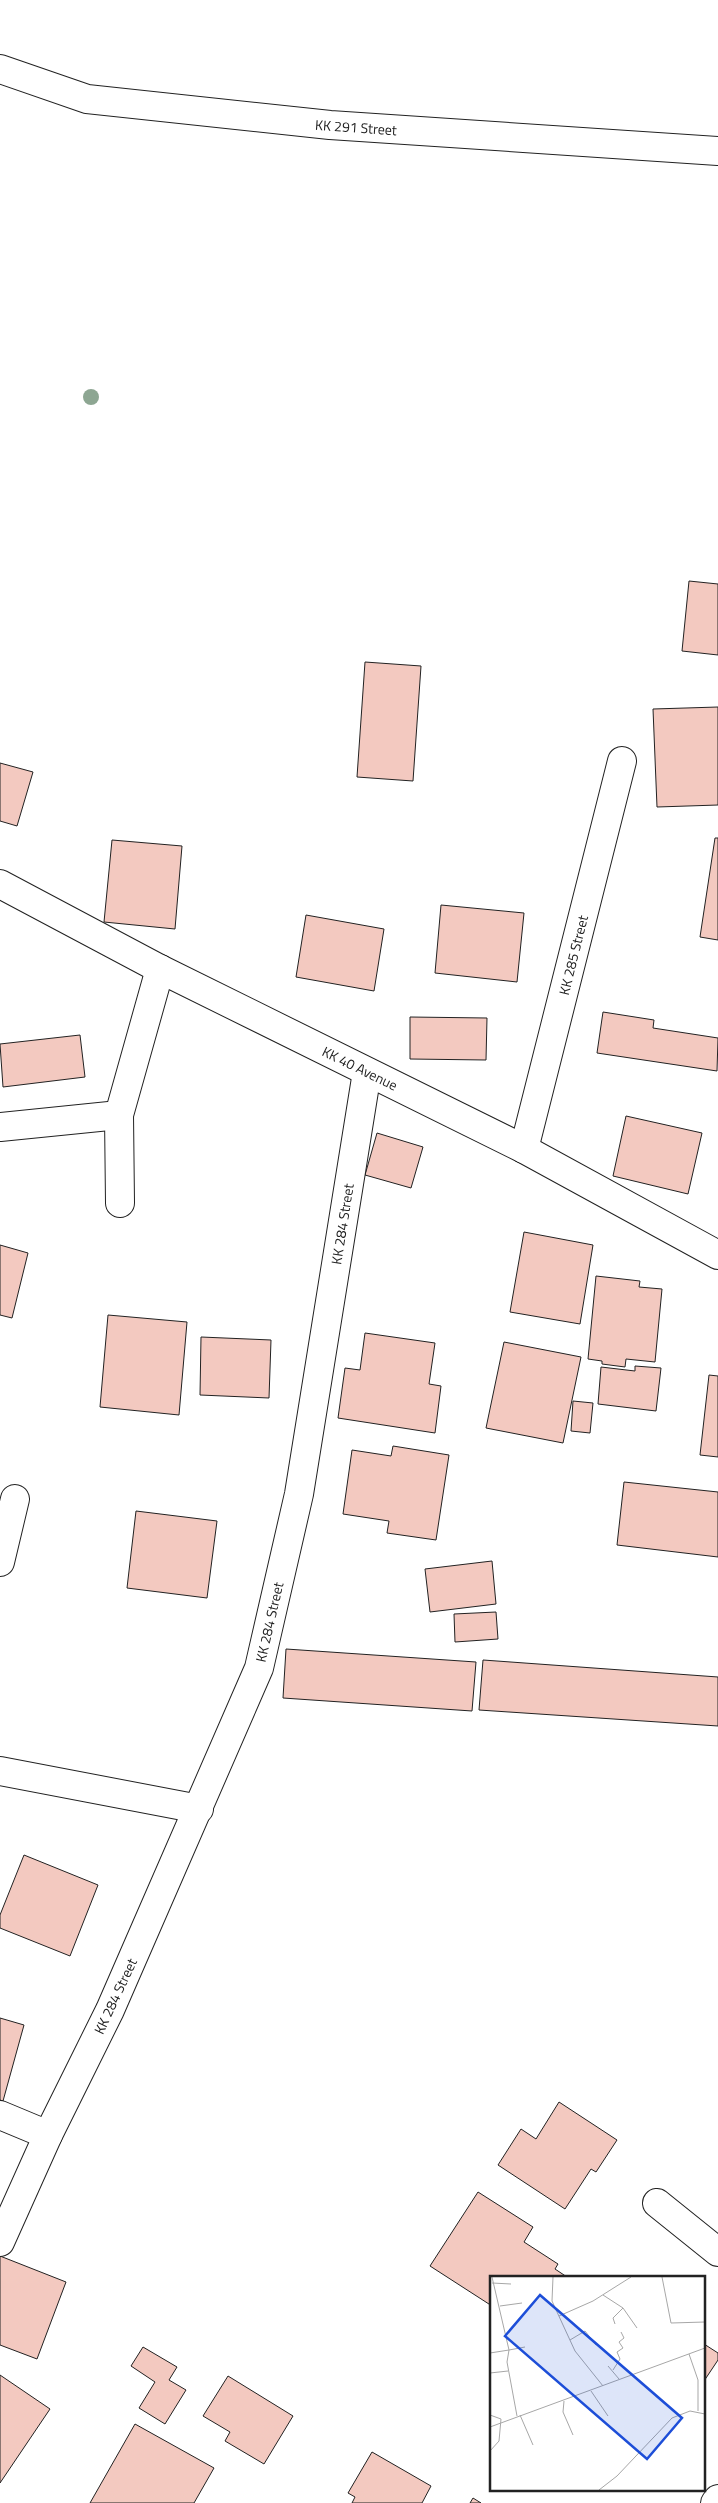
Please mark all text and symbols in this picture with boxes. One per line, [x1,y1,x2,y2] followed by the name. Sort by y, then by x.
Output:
[315,114,398,140] street label: KK 291 Street
[553,913,593,997] street label: KK 285 Street
[319,1041,401,1095] street label: KK 40 Avenue
[325,1182,359,1266] street label: KK 284 Street
[250,1580,288,1664] street label: KK 284 Street
[88,1954,142,2037] street label: KK 284 Street
[490,2276,706,2490] inset map

